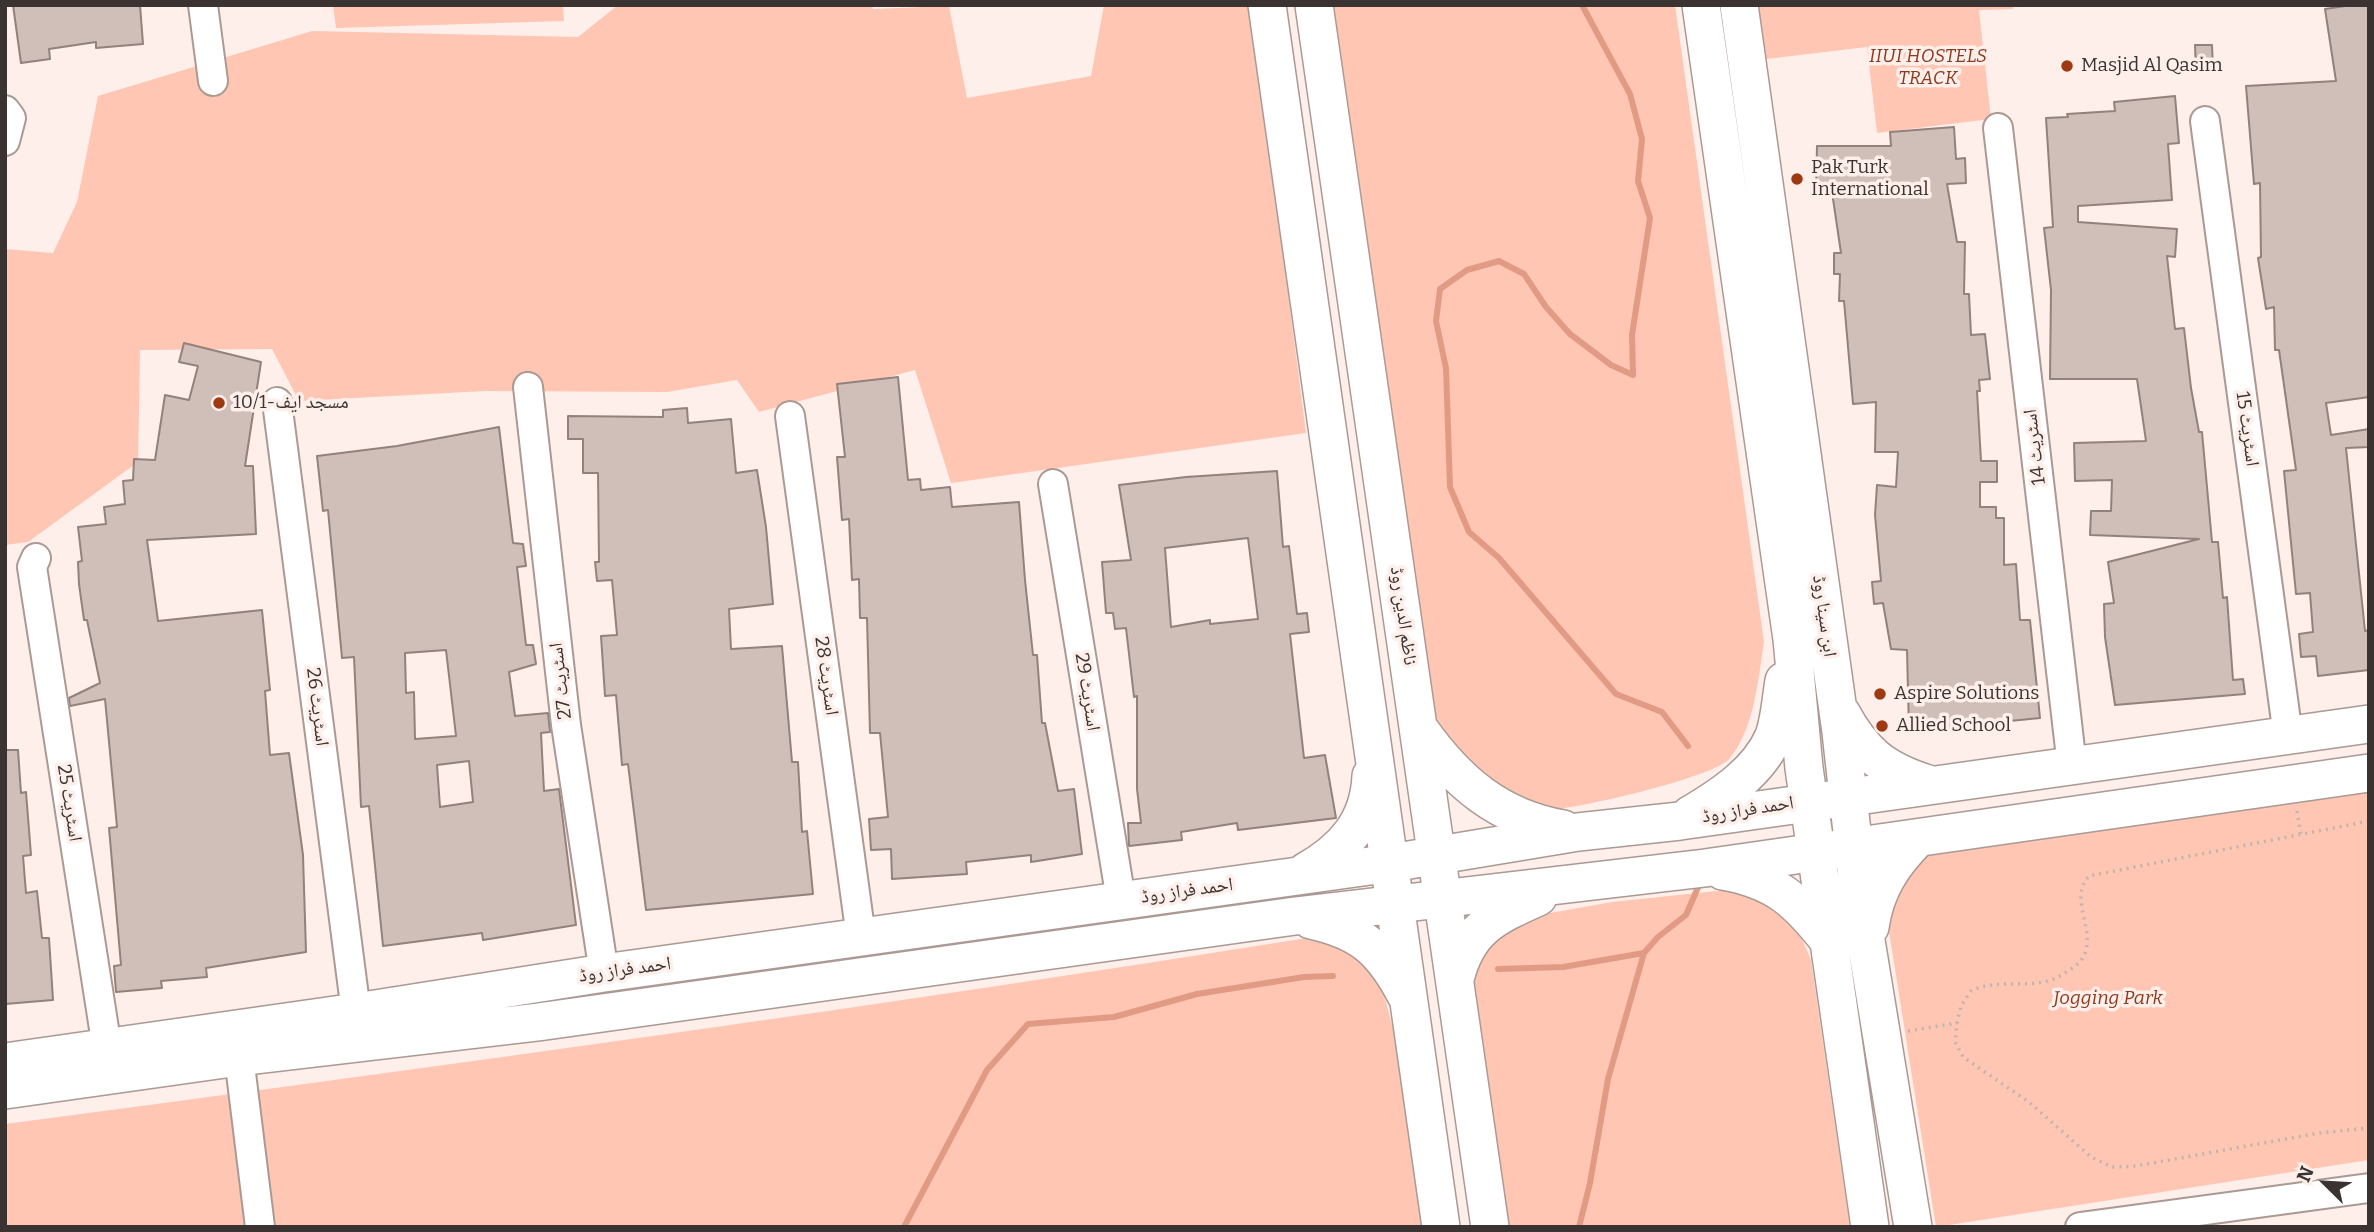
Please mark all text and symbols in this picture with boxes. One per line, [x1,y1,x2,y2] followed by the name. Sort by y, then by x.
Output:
[1869,46,1987,90] park label: IIUI HOSTELS TRACK
[2081,55,2223,77] place label: Masjid Al Qasim
[2059,58,2075,74] marker: Masjid Al Qasim
[1811,157,1929,201] place label: Pak Turk International
[1789,171,1805,187] marker: Pak Turk International
[2230,390,2264,468] street label: اسٹریٹ 15
[233,392,349,414] place label: مسجد ایف-10/1
[211,395,227,411] marker: مسجد ایف-10/1
[2019,408,2051,486] street label: اسٹریٹ 14
[1385,565,1421,667] street label: ناظم الدین روڈ
[1807,574,1841,658] street label: ابن سینا روڈ
[809,635,843,717] street label: اسٹریٹ 28
[545,641,577,721] street label: اسٹریٹ 27
[1070,651,1104,733] street label: اسٹریٹ 29
[301,666,333,748] street label: اسٹریٹ 26
[1894,683,2039,705] place label: Aspire Solutions
[1872,686,1888,702] marker: Aspire Solutions
[1896,715,2011,737] place label: Allied School
[1874,718,1890,734] marker: Allied School
[52,763,86,843] street label: اسٹریٹ 25
[1700,791,1796,829] street label: احمد فراز روڈ
[1140,873,1234,909] street label: احمد فراز روڈ
[578,952,672,988] street label: احمد فراز روڈ
[2053,988,2163,1010] park label: Jogging Park
[2290,1148,2360,1218] north arrow
[2292,1163,2319,1186] text: N

